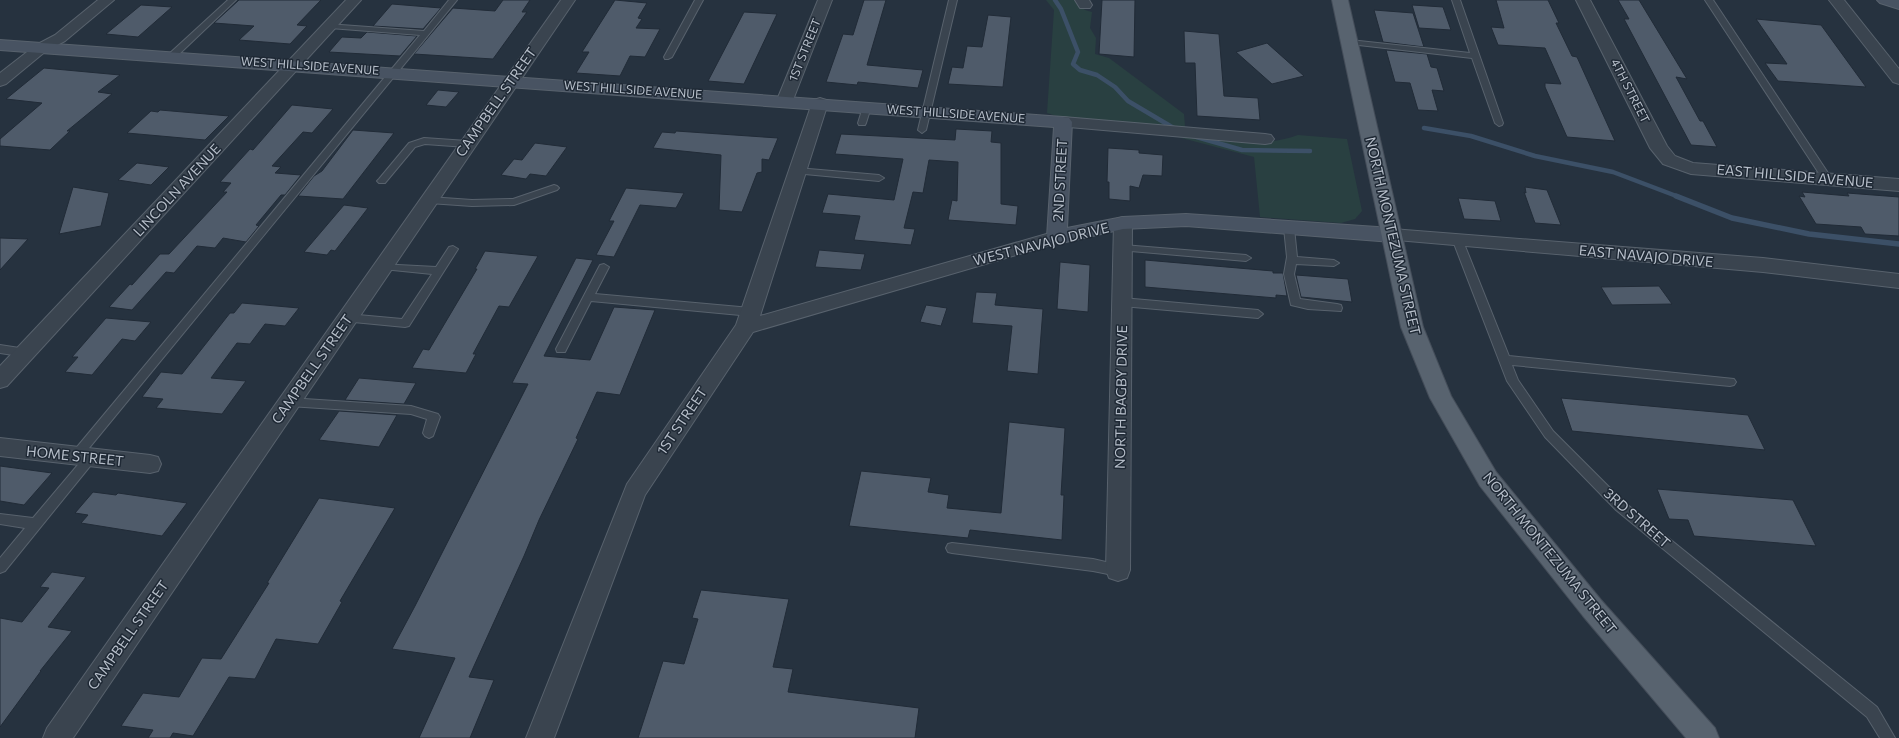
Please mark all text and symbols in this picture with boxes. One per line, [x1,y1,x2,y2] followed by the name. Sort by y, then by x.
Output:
[785,16,823,83] street label: 1ST STREET
[451,44,540,160] street label: CAMPBELL STREET
[240,53,380,77] street label: WEST HILLSIDE AVENUE
[1609,56,1653,125] street label: 4TH STREET
[563,77,703,101] street label: WEST HILLSIDE AVENUE
[886,101,1026,125] street label: WEST HILLSIDE AVENUE
[1362,135,1425,337] street label: NORTH MONTEZUMA STREET
[1049,138,1070,222] street label: 2ND STREET
[129,140,224,239] street label: LINCOLN AVENUE
[1716,160,1874,191] street label: EAST HILLSIDE AVENUE
[971,218,1111,269] street label: WEST NAVAJO DRIVE
[1578,241,1714,270] street label: EAST NAVAJO DRIVE
[267,311,356,427] street label: CAMPBELL STREET
[1111,325,1130,469] street label: NORTH BAGBY DRIVE
[653,384,710,458] street label: 1ST STREET
[25,442,125,469] street label: HOME STREET
[1480,469,1621,637] street label: NORTH MONTEZUMA STREET
[1601,484,1674,551] street label: 3RD STREET
[83,577,172,693] street label: CAMPBELL STREET

